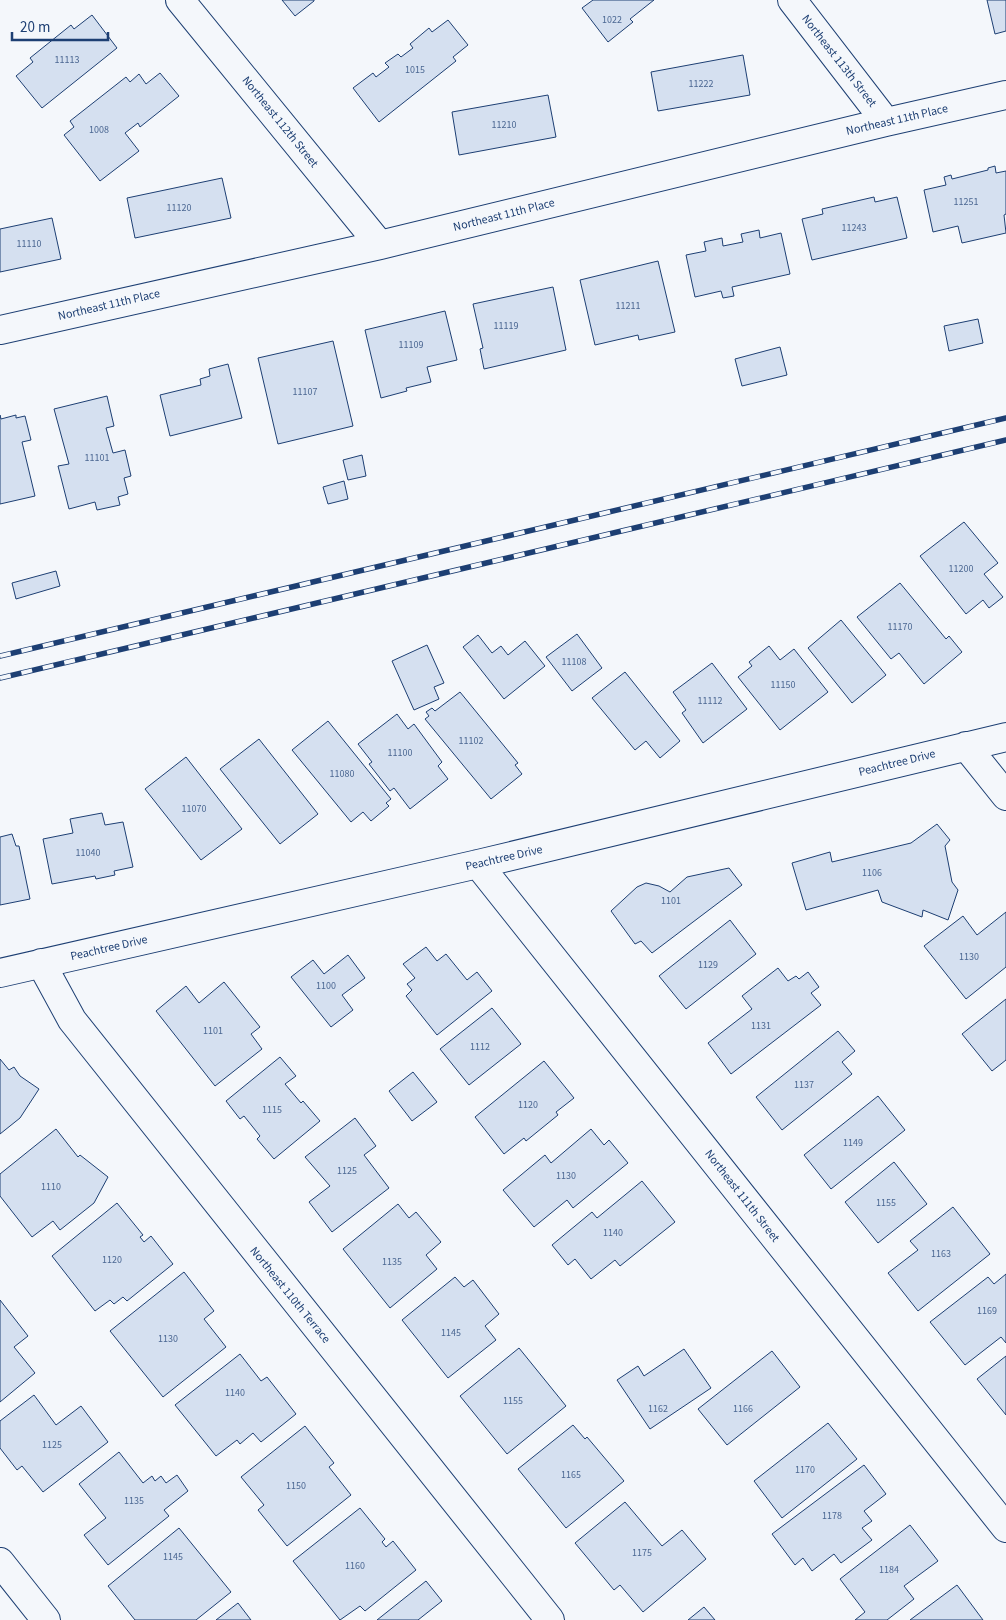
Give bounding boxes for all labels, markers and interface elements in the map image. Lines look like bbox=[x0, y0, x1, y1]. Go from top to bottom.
scale bar bbox=[12, 10, 109, 42]
street label: Northeast 113th Street bbox=[798, 11, 880, 111]
house number: 1022 bbox=[602, 13, 622, 27]
text: 20 m bbox=[20, 17, 50, 38]
house number: 11113 bbox=[55, 53, 79, 67]
house number: 1015 bbox=[405, 63, 425, 77]
street label: Northeast 112th Street bbox=[238, 73, 322, 171]
house number: 11222 bbox=[689, 77, 713, 91]
street label: Northeast 11th Place bbox=[844, 100, 950, 140]
house number: 11210 bbox=[492, 118, 516, 132]
house number: 1008 bbox=[89, 123, 109, 137]
street label: Northeast 11th Place bbox=[451, 194, 557, 236]
house number: 11251 bbox=[954, 195, 978, 209]
house number: 11120 bbox=[167, 201, 191, 215]
house number: 11243 bbox=[842, 221, 866, 235]
house number: 11110 bbox=[17, 237, 41, 251]
street label: Northeast 11th Place bbox=[56, 285, 162, 325]
house number: 11211 bbox=[616, 299, 640, 313]
house number: 11119 bbox=[494, 319, 518, 333]
house number: 11109 bbox=[399, 338, 423, 352]
house number: 11107 bbox=[293, 385, 317, 399]
house number: 11101 bbox=[85, 451, 109, 465]
house number: 11200 bbox=[949, 562, 973, 576]
house number: 11170 bbox=[888, 620, 912, 634]
house number: 11108 bbox=[562, 655, 586, 669]
house number: 11150 bbox=[771, 678, 795, 692]
house number: 11112 bbox=[698, 694, 722, 708]
house number: 11102 bbox=[459, 734, 483, 748]
street label: Peachtree Drive bbox=[857, 745, 937, 781]
house number: 11100 bbox=[388, 746, 412, 760]
house number: 11080 bbox=[330, 767, 354, 781]
house number: 11070 bbox=[182, 802, 206, 816]
street label: Peachtree Drive bbox=[464, 841, 544, 875]
house number: 11040 bbox=[76, 846, 100, 860]
house number: 1106 bbox=[862, 866, 882, 880]
house number: 1101 bbox=[661, 894, 681, 908]
street label: Peachtree Drive bbox=[69, 931, 149, 965]
house number: 1130 bbox=[959, 950, 979, 964]
house number: 1129 bbox=[698, 958, 718, 972]
house number: 1100 bbox=[316, 979, 336, 993]
house number: 1131 bbox=[751, 1019, 771, 1033]
house number: 1101 bbox=[203, 1024, 223, 1038]
house number: 1112 bbox=[470, 1040, 490, 1054]
house number: 1137 bbox=[794, 1078, 814, 1092]
house number: 1120 bbox=[518, 1098, 538, 1112]
house number: 1115 bbox=[262, 1103, 282, 1117]
house number: 1149 bbox=[843, 1136, 863, 1150]
street label: Northeast 111th Street bbox=[701, 1146, 783, 1246]
house number: 1125 bbox=[337, 1164, 357, 1178]
house number: 1130 bbox=[556, 1169, 576, 1183]
house number: 1110 bbox=[41, 1180, 61, 1194]
house number: 1155 bbox=[876, 1196, 896, 1210]
house number: 1140 bbox=[603, 1226, 623, 1240]
street label: Northeast 110th Terrace bbox=[246, 1243, 334, 1347]
house number: 1163 bbox=[931, 1247, 951, 1261]
house number: 1120 bbox=[102, 1253, 122, 1267]
house number: 1135 bbox=[382, 1255, 402, 1269]
house number: 1169 bbox=[977, 1304, 997, 1318]
house number: 1145 bbox=[441, 1326, 461, 1340]
house number: 1130 bbox=[158, 1332, 178, 1346]
house number: 1140 bbox=[225, 1386, 245, 1400]
house number: 1155 bbox=[503, 1394, 523, 1408]
house number: 1162 bbox=[648, 1402, 668, 1416]
house number: 1166 bbox=[733, 1402, 753, 1416]
house number: 1125 bbox=[42, 1438, 62, 1452]
house number: 1170 bbox=[795, 1463, 815, 1477]
house number: 1165 bbox=[561, 1468, 581, 1482]
house number: 1150 bbox=[286, 1479, 306, 1493]
house number: 1135 bbox=[124, 1494, 144, 1508]
house number: 1178 bbox=[822, 1509, 842, 1523]
house number: 1175 bbox=[632, 1546, 652, 1560]
house number: 1145 bbox=[163, 1550, 183, 1564]
house number: 1160 bbox=[345, 1559, 365, 1573]
house number: 1184 bbox=[879, 1563, 899, 1577]

